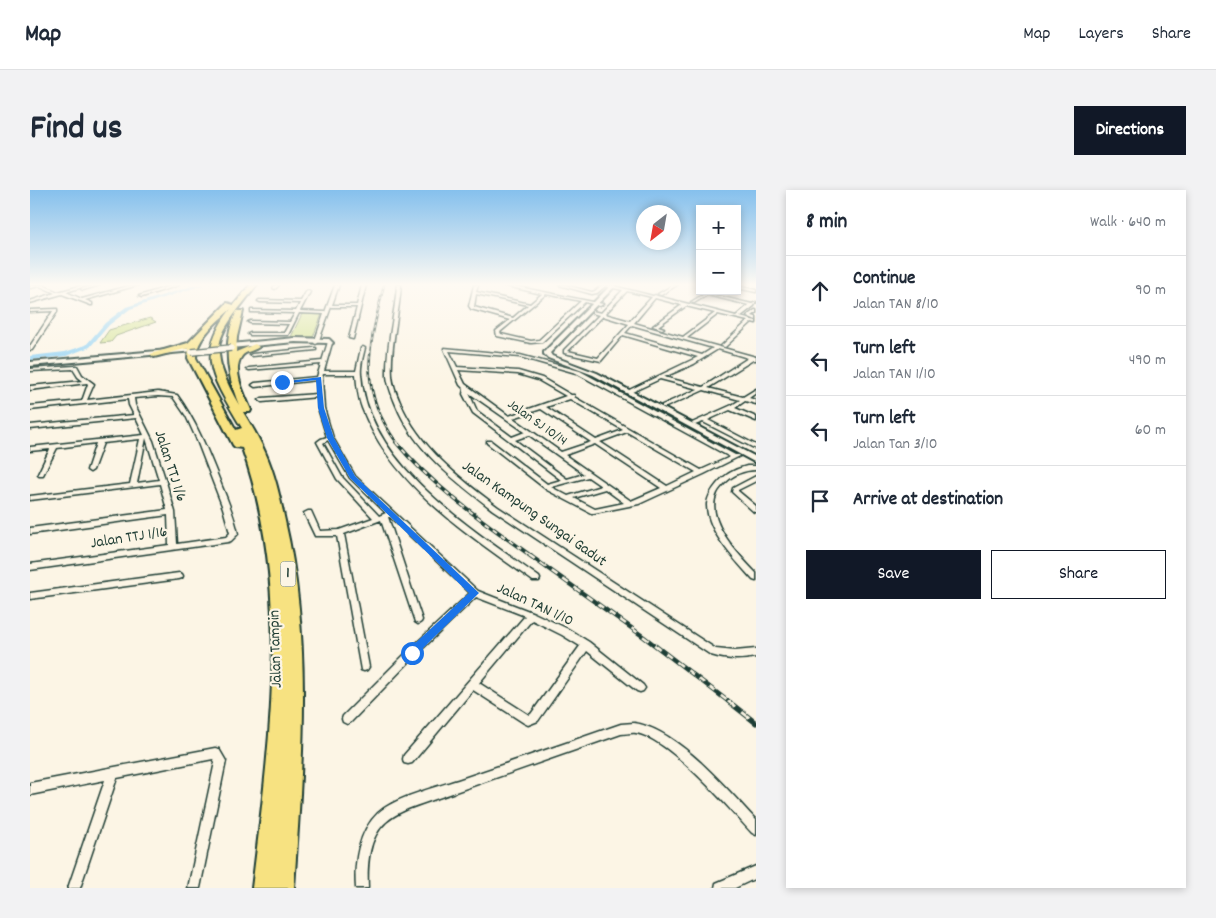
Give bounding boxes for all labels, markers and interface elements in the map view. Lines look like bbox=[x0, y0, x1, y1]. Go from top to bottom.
text: Map bbox=[25, 18, 61, 52]
text: Map bbox=[1023, 22, 1050, 47]
text: Layers bbox=[1078, 22, 1124, 47]
text: Share bbox=[1152, 22, 1191, 47]
text: Find us bbox=[30, 105, 122, 155]
button: Directions bbox=[1074, 106, 1186, 155]
north arrow bbox=[636, 205, 681, 250]
map controls bbox=[696, 205, 741, 295]
button: + bbox=[696, 205, 741, 250]
text: 8 min bbox=[806, 208, 847, 238]
text: Walk · 640 m bbox=[1090, 211, 1166, 234]
button: − bbox=[696, 250, 741, 295]
text: Continue bbox=[853, 266, 915, 293]
icon: ahead bbox=[806, 277, 834, 305]
text: 90 m bbox=[1135, 279, 1166, 302]
text: Jalan TAN 8/10 bbox=[853, 293, 939, 316]
text: Turn left bbox=[853, 336, 916, 363]
icon: left bbox=[806, 347, 834, 375]
text: 490 m bbox=[1129, 349, 1166, 372]
text: Jalan TAN 1/10 bbox=[853, 363, 936, 386]
route end bbox=[271, 371, 294, 394]
street label: Jalan SJ 10/14 bbox=[503, 395, 571, 451]
text: Turn left bbox=[853, 406, 916, 433]
icon: left bbox=[806, 417, 834, 445]
text: 60 m bbox=[1135, 419, 1166, 442]
street label: Jalan TTJ 1/6 bbox=[148, 427, 192, 505]
text: Jalan Tan 3/10 bbox=[853, 433, 938, 456]
street label: Jalan Kampung Sungai Gadut bbox=[457, 455, 611, 573]
icon: arrive bbox=[806, 487, 834, 515]
text: Arrive at destination bbox=[853, 487, 1003, 514]
street label: Jalan TTJ 1/16 bbox=[89, 521, 169, 555]
button: Save bbox=[806, 550, 981, 599]
button: Share bbox=[991, 550, 1166, 599]
road number: 1 bbox=[280, 562, 296, 586]
street label: Jalan TAN 1/10 bbox=[493, 577, 577, 633]
street label: Jalan Tampin bbox=[263, 609, 289, 689]
route start bbox=[401, 642, 424, 665]

